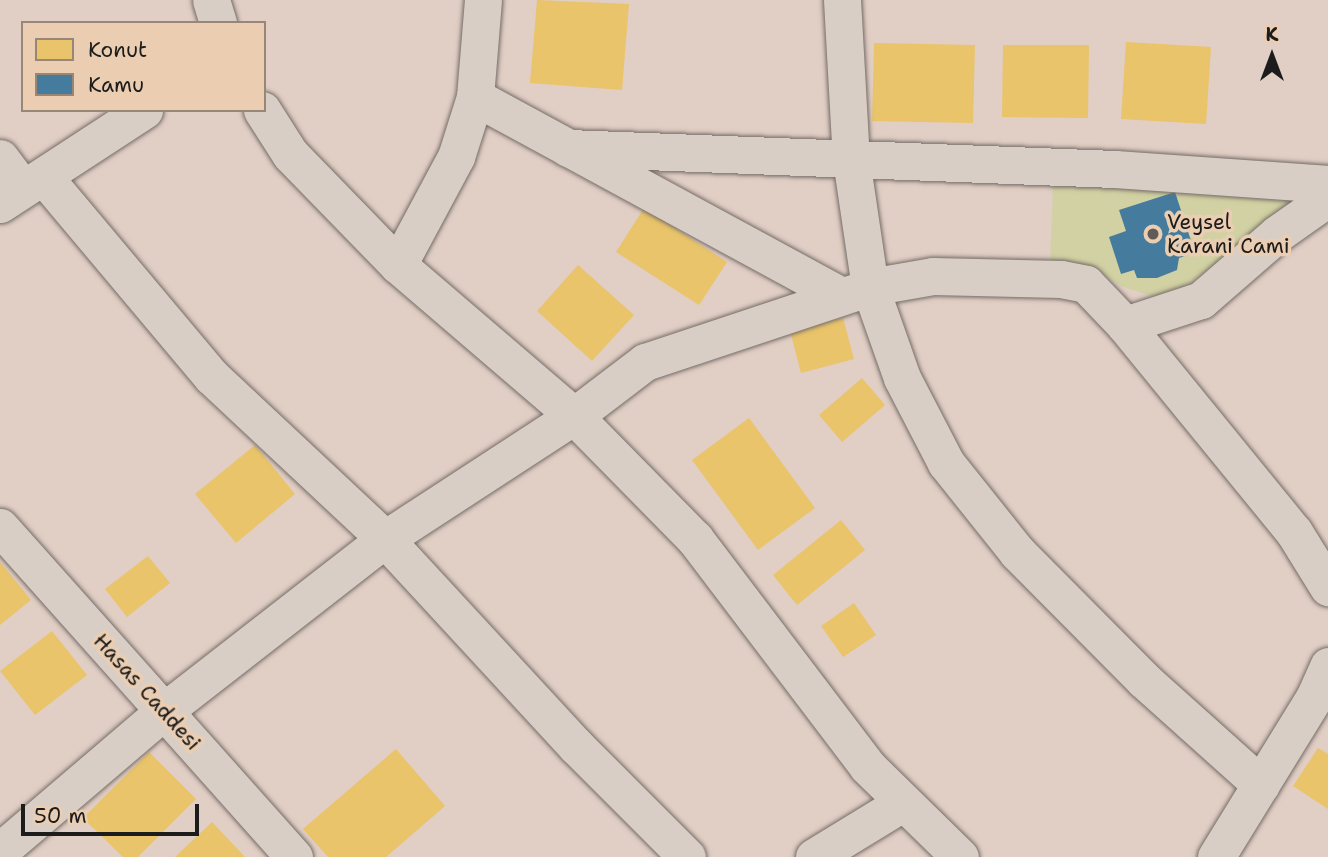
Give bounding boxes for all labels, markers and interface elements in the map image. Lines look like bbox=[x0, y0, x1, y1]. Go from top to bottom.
legend bbox=[21, 21, 266, 112]
north arrow bbox=[1237, 21, 1307, 91]
text: K bbox=[1266, 22, 1278, 47]
text: Konut bbox=[88, 36, 147, 64]
text: Kamu bbox=[88, 71, 144, 99]
place label: Veysel Karani Cami bbox=[1167, 209, 1290, 259]
marker: Veysel Karani Cami bbox=[1145, 226, 1161, 242]
street label: Hasas Caddesi bbox=[88, 629, 206, 755]
scale bar bbox=[24, 790, 203, 834]
text: 50 m bbox=[34, 802, 87, 830]

